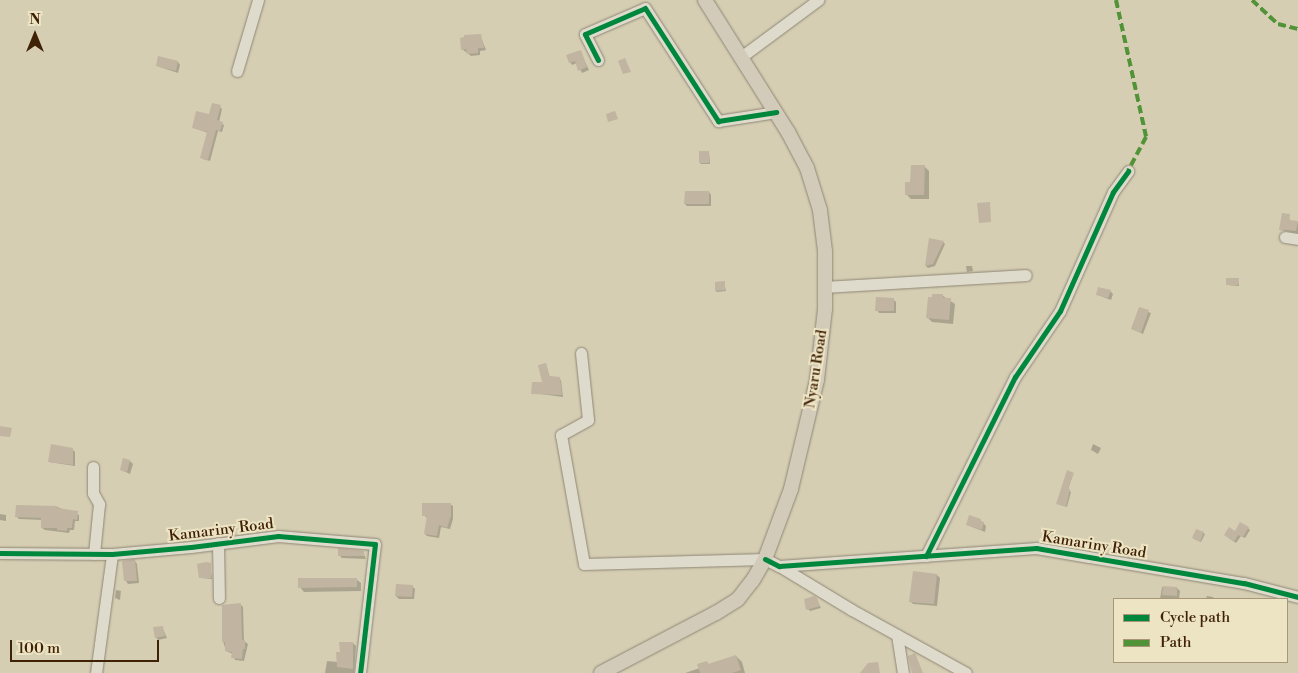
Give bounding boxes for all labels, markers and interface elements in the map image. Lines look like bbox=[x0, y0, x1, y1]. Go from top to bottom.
north arrow bbox=[10, 10, 60, 60]
text: N bbox=[29, 11, 41, 29]
street label: Nyaru Road bbox=[801, 328, 831, 410]
street label: Kamariny Road bbox=[168, 515, 274, 545]
street label: Kamariny Road bbox=[1040, 528, 1148, 562]
legend bbox=[1113, 598, 1288, 663]
text: Cycle path bbox=[1160, 608, 1230, 627]
scale bar bbox=[12, 630, 161, 662]
text: Path bbox=[1160, 633, 1192, 652]
text: 100 m bbox=[18, 639, 60, 658]

